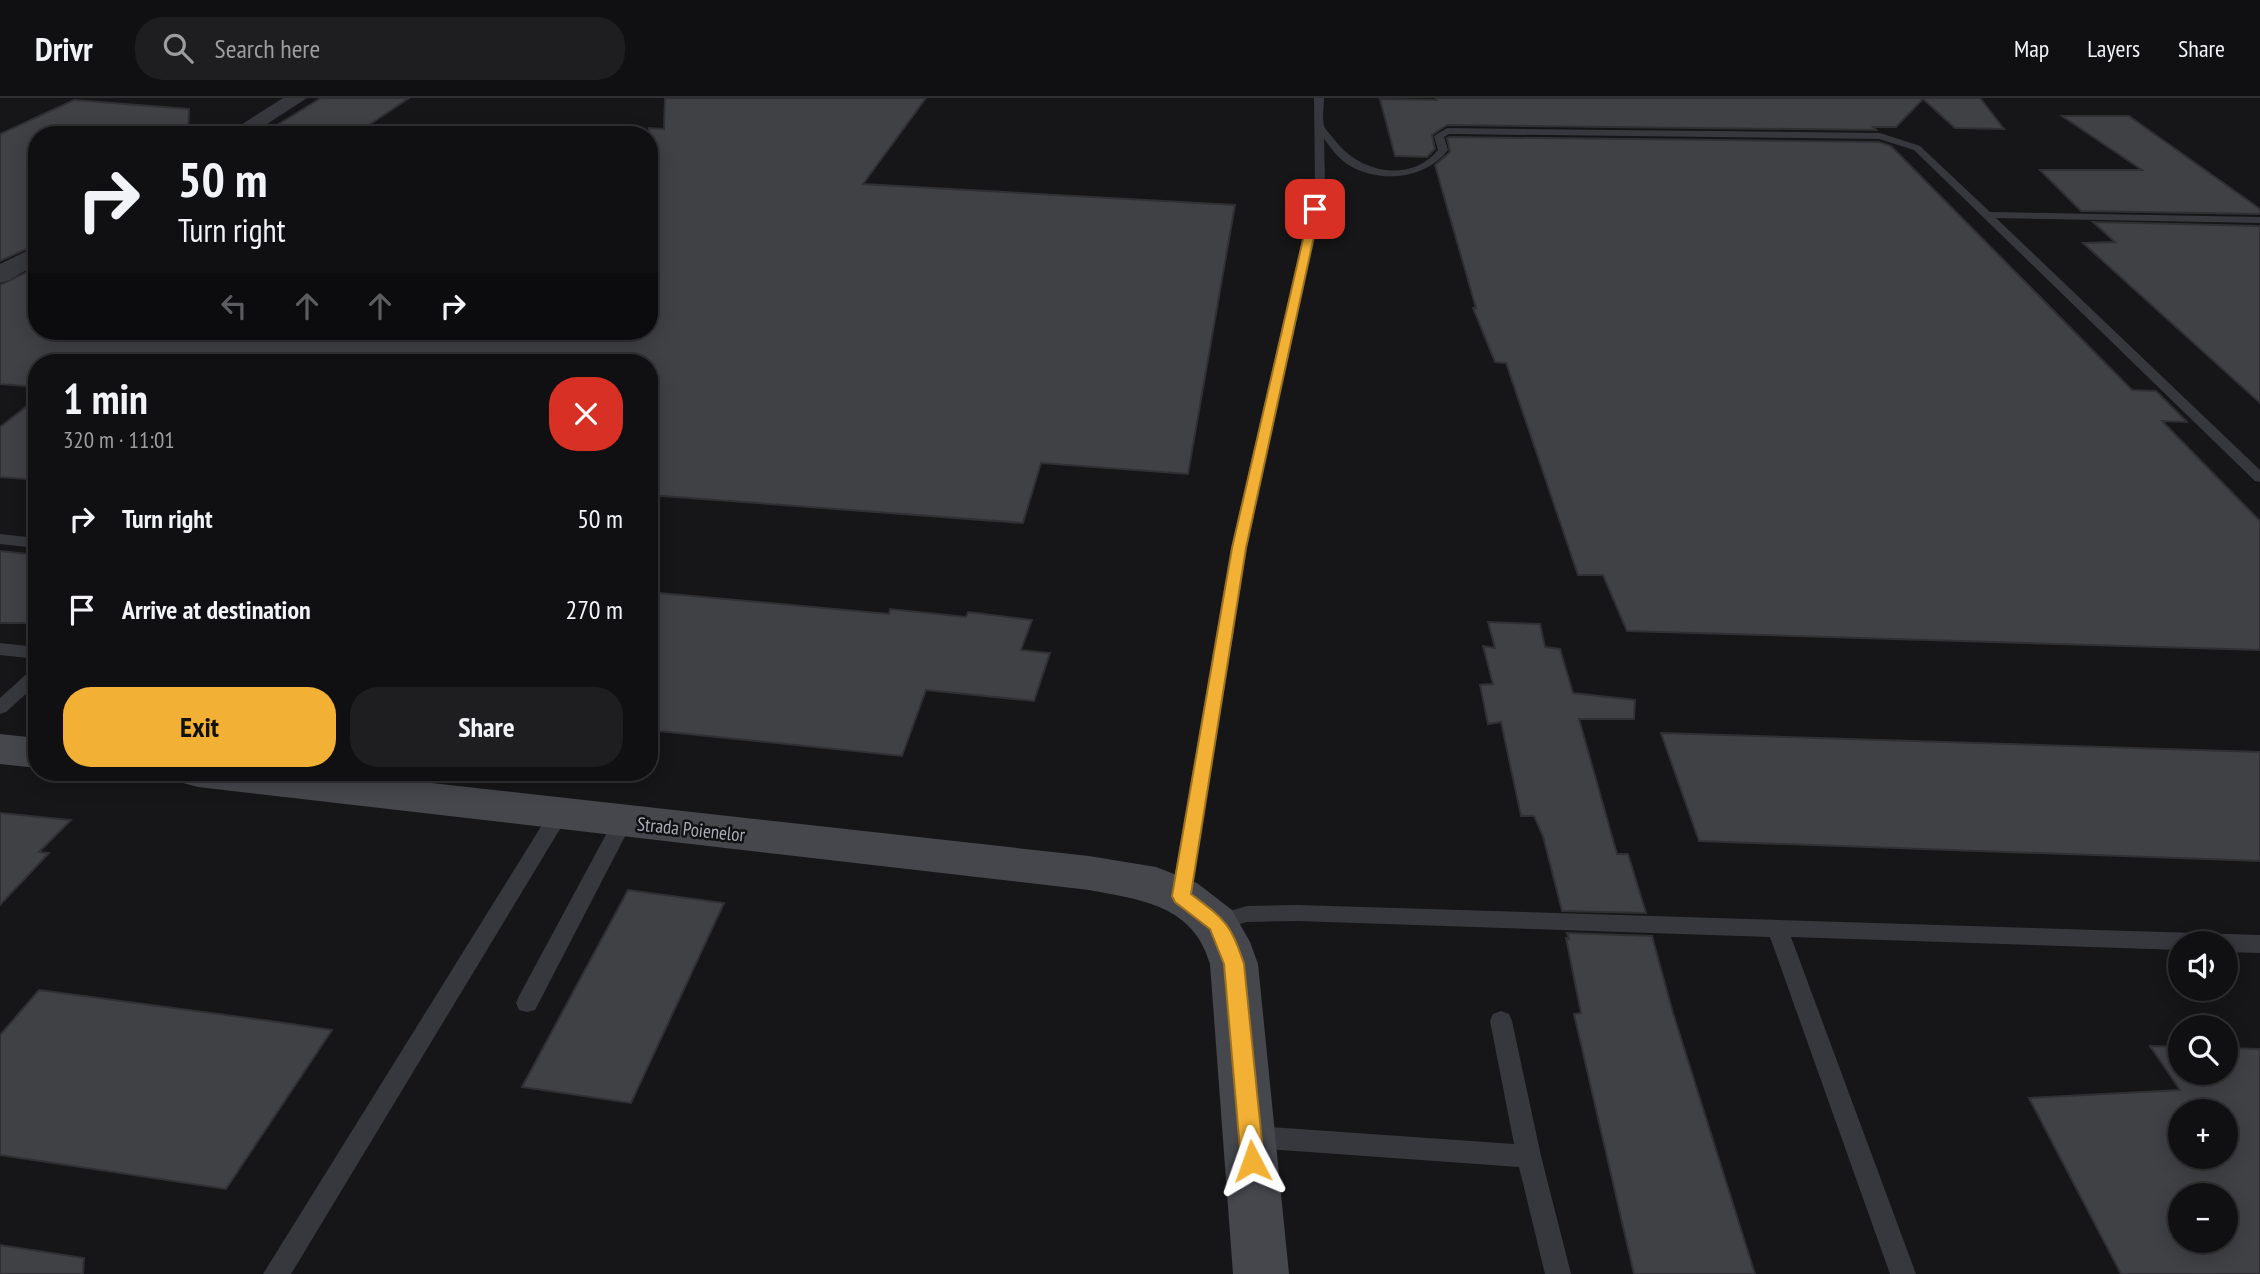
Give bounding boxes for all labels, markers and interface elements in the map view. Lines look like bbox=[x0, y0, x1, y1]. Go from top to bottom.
search box bbox=[135, 17, 625, 80]
text: Drivr bbox=[35, 27, 93, 70]
icon: search bbox=[159, 29, 197, 67]
text: Search here bbox=[215, 32, 320, 65]
text: Map bbox=[2014, 33, 2049, 64]
text: Layers bbox=[2087, 33, 2140, 64]
text: Share bbox=[2178, 33, 2225, 64]
text: 50 m bbox=[178, 147, 267, 211]
icon: right bbox=[63, 154, 154, 245]
pin bbox=[1285, 179, 1345, 239]
icon: arrive bbox=[1296, 190, 1334, 228]
text: Turn right bbox=[178, 209, 286, 251]
icon: left bbox=[215, 287, 253, 325]
icon: ahead bbox=[288, 287, 326, 325]
icon: ahead bbox=[361, 287, 399, 325]
icon: right bbox=[434, 287, 472, 325]
text: 1 min bbox=[63, 371, 148, 426]
button: close bbox=[549, 377, 623, 451]
text: 320 m · 11:01 bbox=[63, 425, 175, 454]
icon: right bbox=[63, 500, 101, 538]
text: Turn right bbox=[122, 502, 213, 535]
text: 50 m bbox=[577, 502, 623, 535]
icon: arrive bbox=[63, 591, 101, 629]
text: Arrive at destination bbox=[122, 593, 311, 626]
text: 270 m bbox=[565, 593, 623, 626]
button: Exit bbox=[63, 687, 336, 767]
button: Share bbox=[350, 687, 623, 767]
street label: Strada Poienelor bbox=[636, 811, 747, 847]
map controls bbox=[2168, 931, 2238, 1253]
button: sound bbox=[2168, 931, 2238, 1001]
button: search bbox=[2168, 1015, 2238, 1085]
button: + bbox=[2168, 1099, 2238, 1169]
position arrow bbox=[1215, 1124, 1289, 1198]
button: − bbox=[2168, 1183, 2238, 1253]

